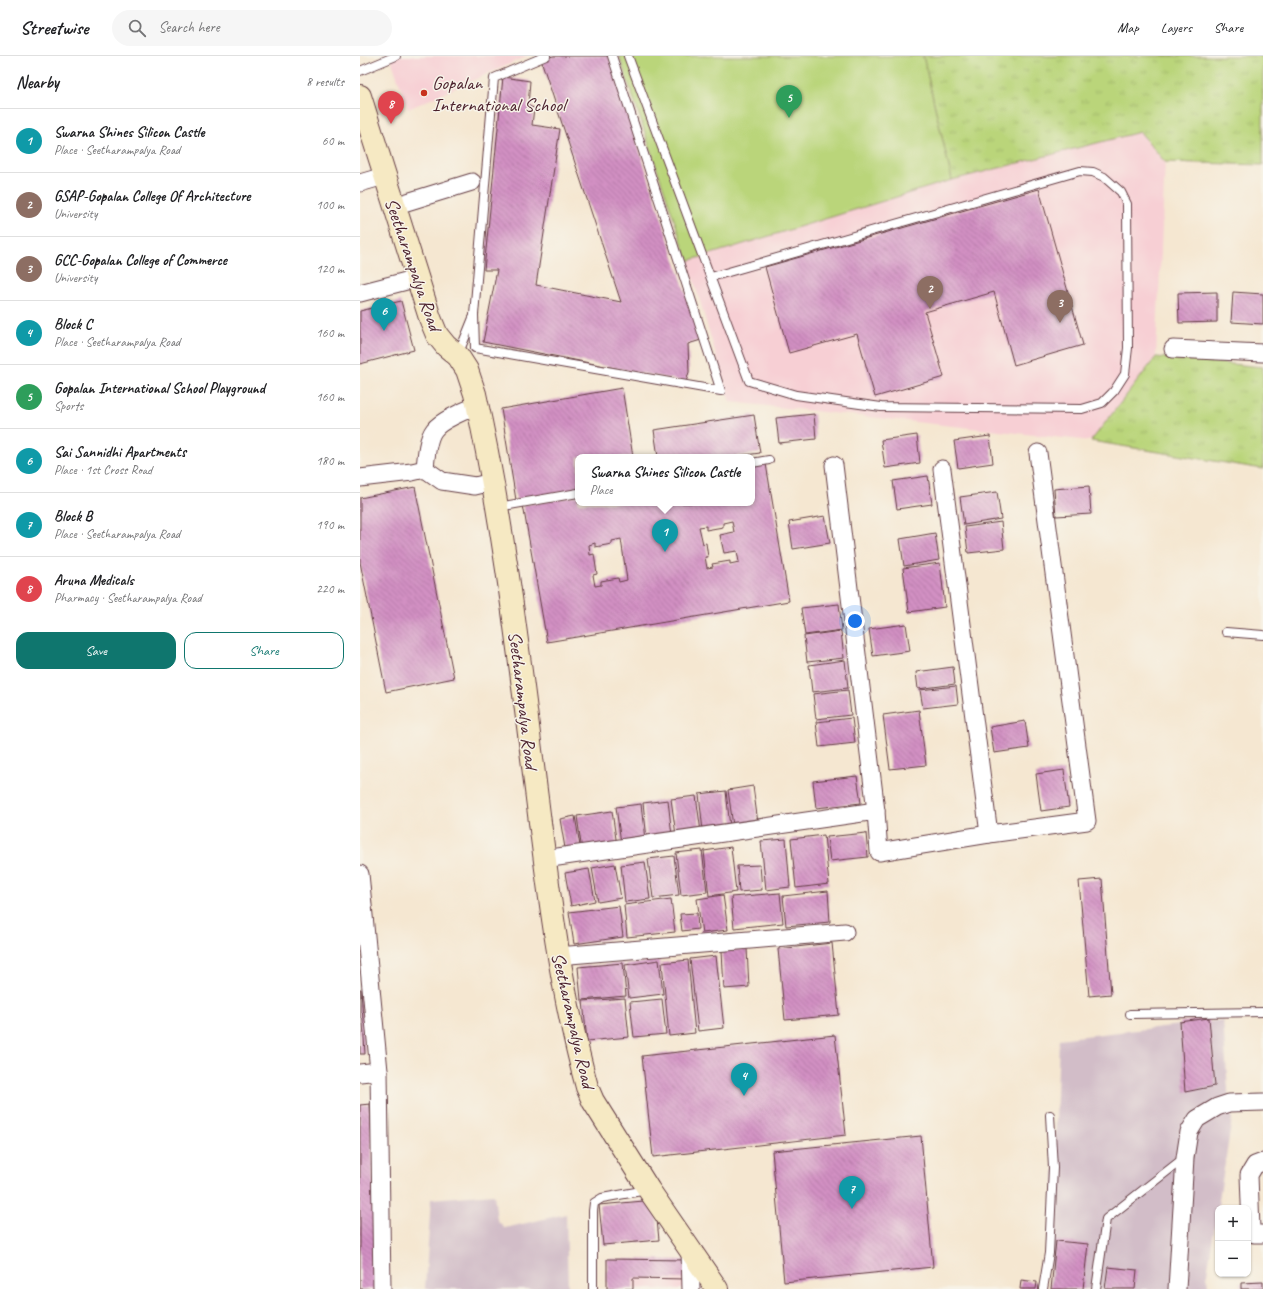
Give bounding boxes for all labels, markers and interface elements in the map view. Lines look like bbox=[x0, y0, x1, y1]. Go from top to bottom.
search box bbox=[112, 10, 392, 46]
text: Streetwise bbox=[20, 16, 88, 40]
icon: search bbox=[126, 17, 148, 39]
text: Search here bbox=[158, 18, 220, 37]
text: Map bbox=[1117, 19, 1139, 36]
text: Layers bbox=[1161, 19, 1192, 36]
text: Share bbox=[1214, 19, 1243, 36]
place label: Gopalan International School bbox=[432, 71, 569, 117]
text: Nearby bbox=[16, 72, 59, 93]
text: 8 results bbox=[306, 74, 344, 90]
pin: 5 bbox=[776, 85, 802, 118]
marker: Gopalan International School bbox=[419, 88, 429, 98]
pin: 8 bbox=[378, 91, 404, 124]
text: Swarna Shines Silicon Castle bbox=[54, 123, 205, 142]
text: 1 bbox=[26, 133, 32, 149]
text: 60 m bbox=[322, 133, 344, 149]
text: Place · Seetharampalya Road bbox=[54, 142, 180, 158]
text: GSAP-Gopalan College Of Architecture bbox=[54, 187, 250, 206]
street label: Seetharampalya Road bbox=[379, 195, 448, 337]
text: 2 bbox=[26, 197, 32, 213]
text: 100 m bbox=[316, 197, 344, 213]
text: University bbox=[54, 206, 97, 222]
text: GCC-Gopalan College of Commerce bbox=[54, 251, 227, 270]
text: 3 bbox=[26, 261, 32, 277]
text: 120 m bbox=[316, 261, 344, 277]
text: University bbox=[54, 270, 97, 286]
pin: 2 bbox=[917, 276, 943, 309]
pin: 3 bbox=[1047, 290, 1073, 323]
pin: 6 bbox=[371, 298, 397, 331]
text: Block C bbox=[54, 315, 92, 334]
text: 4 bbox=[26, 325, 32, 341]
text: 160 m bbox=[316, 325, 344, 341]
text: Place · Seetharampalya Road bbox=[54, 334, 180, 350]
text: Gopalan International School Playground bbox=[54, 379, 265, 398]
text: 5 bbox=[26, 389, 32, 405]
text: 160 m bbox=[316, 389, 344, 405]
text: Sports bbox=[54, 398, 83, 414]
text: Sai Sannidhi Apartments bbox=[54, 443, 186, 462]
text: 6 bbox=[26, 453, 32, 469]
text: 180 m bbox=[316, 453, 344, 469]
popup bbox=[575, 454, 755, 506]
text: Place · 1st Cross Road bbox=[54, 462, 152, 478]
text: Swarna Shines Silicon Castle bbox=[590, 463, 740, 482]
text: Place bbox=[590, 482, 613, 498]
text: Block B bbox=[54, 507, 93, 526]
text: 7 bbox=[26, 517, 32, 533]
text: 190 m bbox=[316, 517, 344, 533]
pin: 1 bbox=[652, 519, 678, 552]
text: Place · Seetharampalya Road bbox=[54, 526, 180, 542]
text: Aruna Medicals bbox=[54, 571, 134, 590]
text: 8 bbox=[26, 581, 32, 597]
text: 220 m bbox=[316, 581, 344, 597]
text: Pharmacy · Seetharampalya Road bbox=[54, 590, 202, 606]
your location bbox=[845, 611, 865, 631]
street label: Seetharampalya Road bbox=[503, 630, 544, 774]
button: Save bbox=[16, 632, 176, 669]
button: Share bbox=[184, 632, 344, 669]
street label: Seetharampalya Road bbox=[546, 950, 601, 1094]
pin: 4 bbox=[731, 1063, 757, 1096]
pin: 7 bbox=[839, 1176, 865, 1209]
map controls bbox=[1215, 1205, 1251, 1277]
button: + bbox=[1215, 1205, 1251, 1241]
button: − bbox=[1215, 1241, 1251, 1277]

